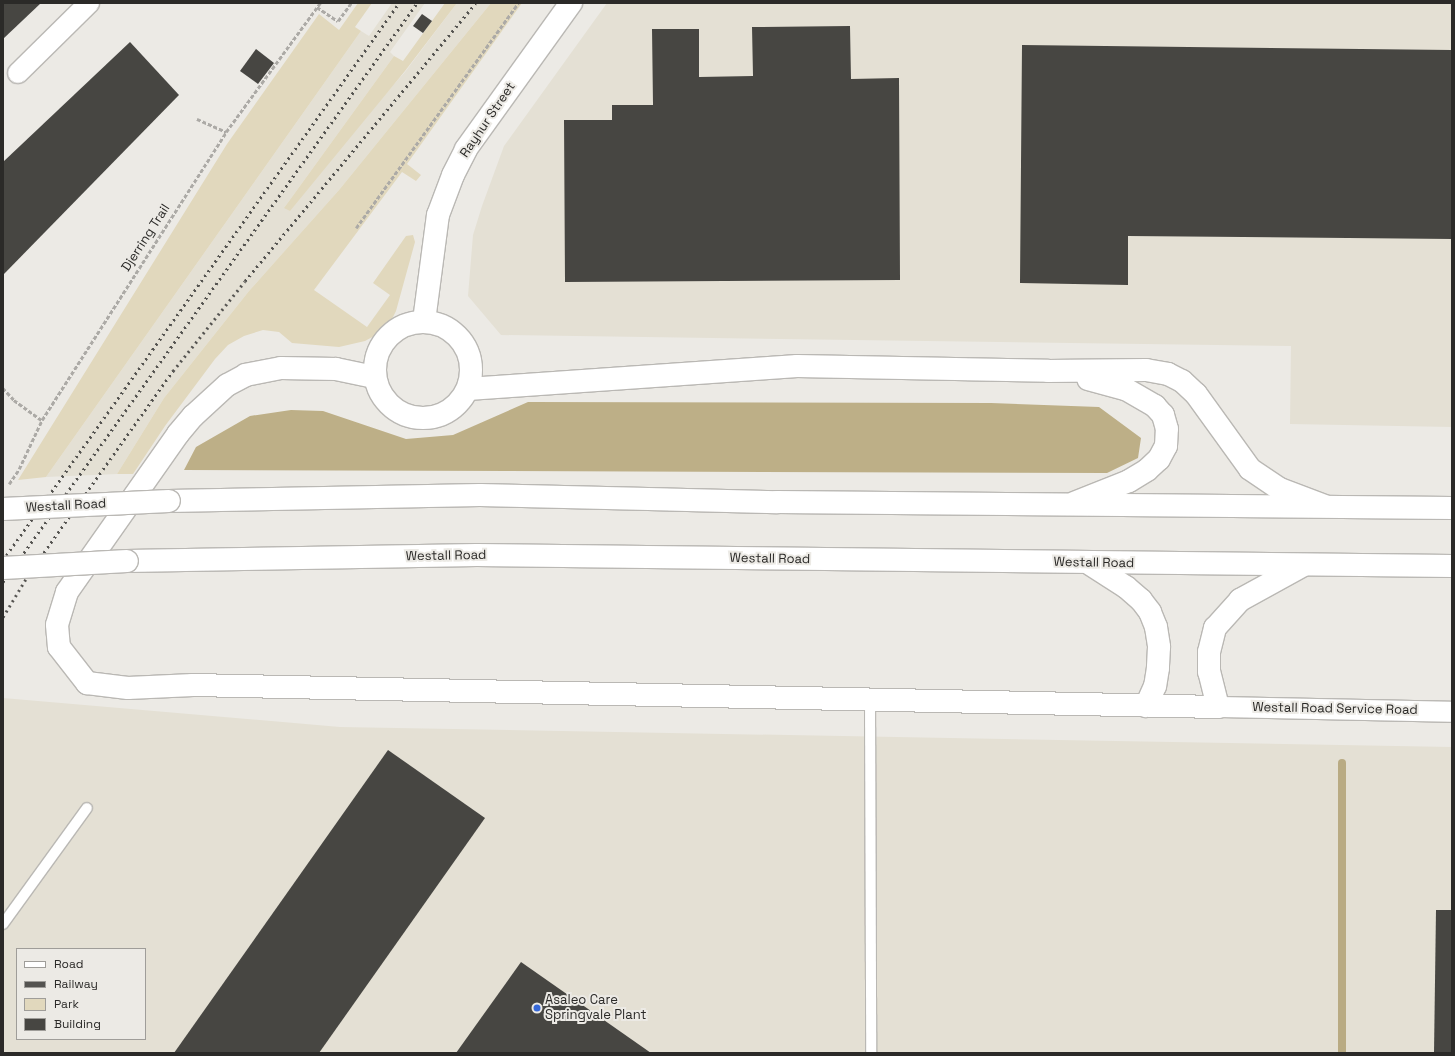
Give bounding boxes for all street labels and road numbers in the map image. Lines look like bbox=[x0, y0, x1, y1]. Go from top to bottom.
street label: Rayhur Street bbox=[457, 79, 519, 161]
street label: Djerring Trail bbox=[118, 201, 174, 275]
street label: Westall Road bbox=[25, 496, 107, 516]
street label: Westall Road bbox=[406, 547, 486, 565]
street label: Westall Road bbox=[730, 550, 810, 568]
street label: Westall Road bbox=[1054, 554, 1134, 572]
street label: Westall Road Service Road bbox=[1252, 700, 1418, 718]

